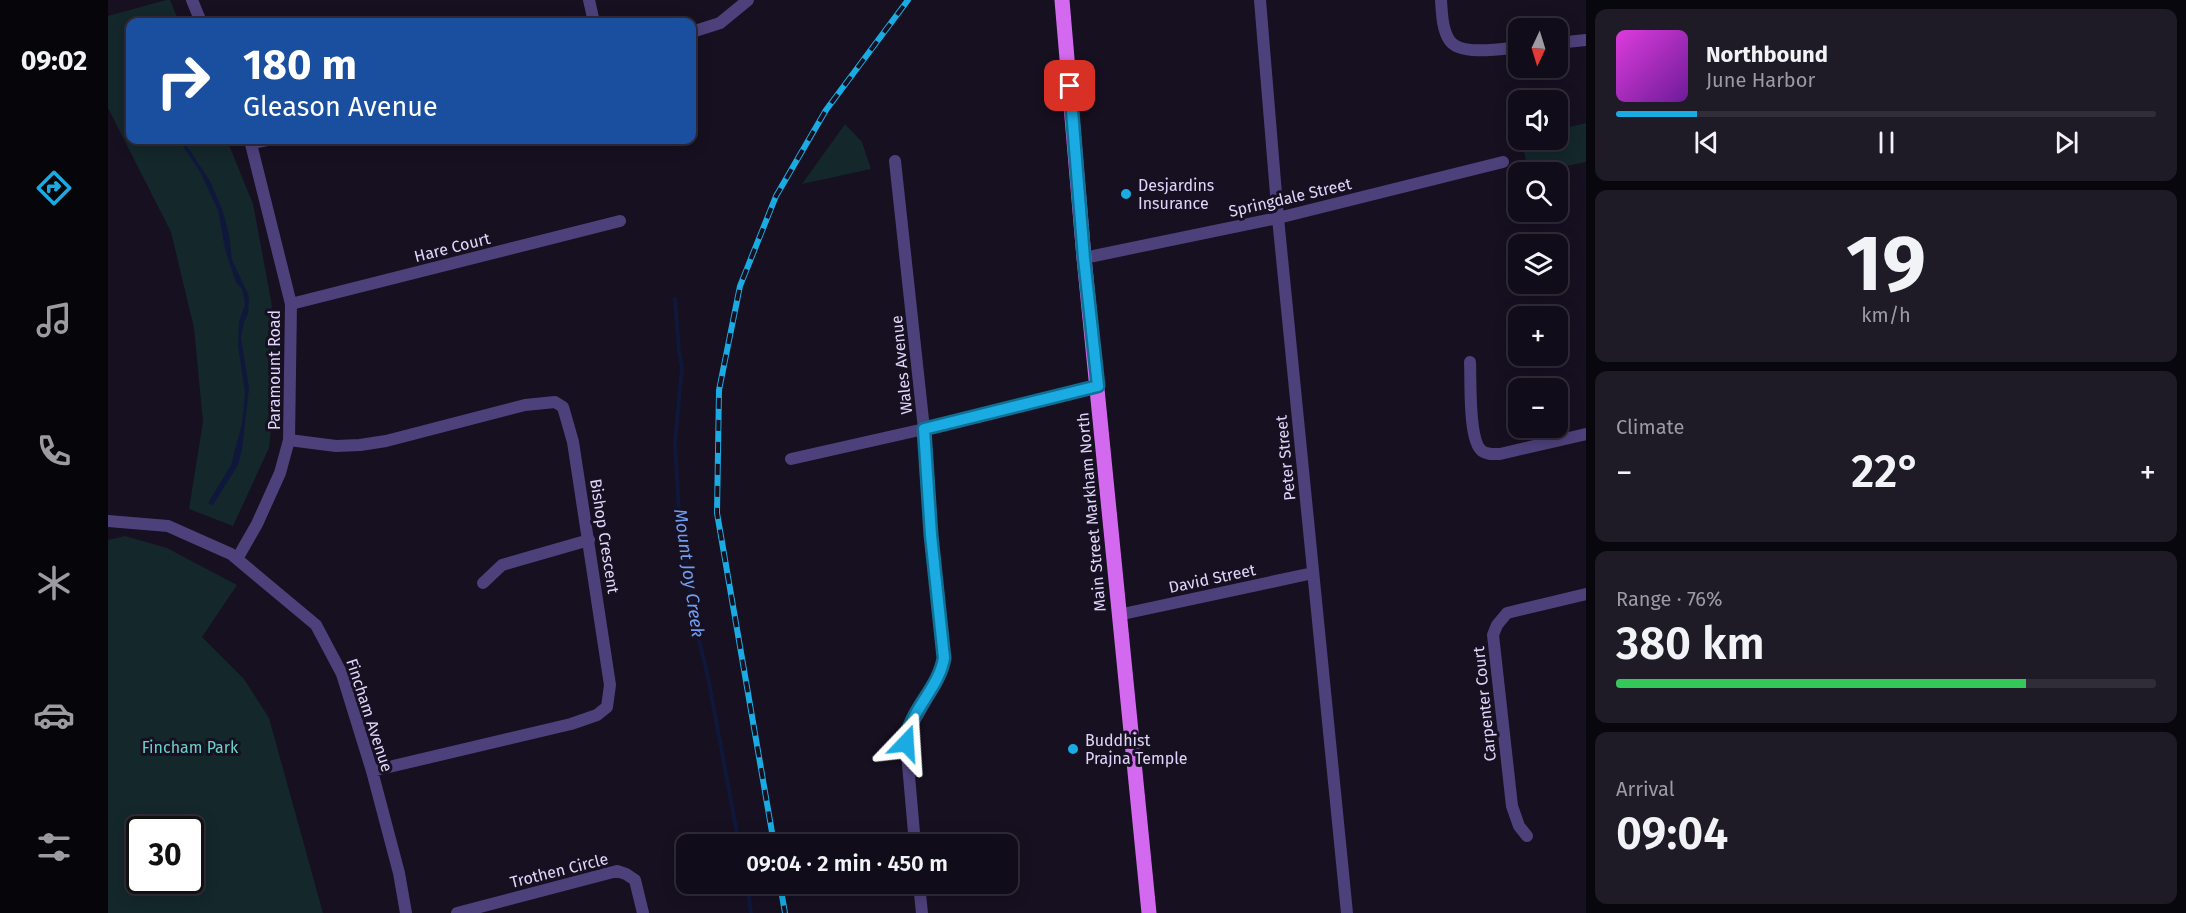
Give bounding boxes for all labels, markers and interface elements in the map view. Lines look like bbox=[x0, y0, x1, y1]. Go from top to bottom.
north arrow bbox=[1508, 18, 1568, 78]
map controls bbox=[1508, 18, 1568, 438]
text: 180 m bbox=[243, 40, 357, 90]
text: Northbound bbox=[1706, 41, 1828, 68]
icon: right bbox=[144, 42, 222, 120]
text: 09:02 bbox=[21, 45, 87, 77]
pin bbox=[1044, 60, 1095, 111]
text: June Harbor bbox=[1706, 68, 1815, 92]
icon: arrive bbox=[1053, 69, 1086, 102]
button: sound bbox=[1508, 90, 1568, 150]
text: Gleason Avenue bbox=[243, 91, 438, 123]
icon: previous bbox=[1690, 126, 1723, 159]
icon: pause bbox=[1870, 126, 1903, 159]
icon: next bbox=[2050, 126, 2083, 159]
button: search bbox=[1508, 162, 1568, 222]
icon: directions bbox=[33, 167, 75, 209]
street label: Springdale Street bbox=[1227, 174, 1354, 221]
place label: Desjardins Insurance bbox=[1138, 176, 1214, 213]
marker: Desjardins Insurance bbox=[1119, 187, 1133, 201]
text: 19 bbox=[1846, 217, 1926, 311]
street label: Hare Court bbox=[412, 229, 492, 266]
button: layers bbox=[1508, 234, 1568, 294]
icon: music bbox=[33, 299, 75, 341]
text: km/h bbox=[1861, 303, 1911, 327]
button: + bbox=[1508, 306, 1568, 366]
street label: Paramount Road bbox=[265, 310, 284, 430]
street label: Wales Avenue bbox=[887, 315, 916, 415]
button: − bbox=[1508, 378, 1568, 438]
street label: Main Street Markham North bbox=[1073, 411, 1110, 612]
street label: Peter Street bbox=[1272, 414, 1299, 502]
text: Climate bbox=[1616, 415, 1684, 439]
icon: phone bbox=[33, 430, 75, 472]
text: 22° bbox=[1851, 445, 1921, 499]
text: − bbox=[1616, 453, 1633, 493]
text: + bbox=[2140, 453, 2156, 493]
street label: Bishop Crescent bbox=[586, 477, 623, 595]
water label: Mount Joy Creek bbox=[669, 507, 709, 639]
street label: David Street bbox=[1167, 560, 1257, 597]
icon: climate bbox=[33, 562, 75, 604]
text: Range · 76% bbox=[1616, 587, 1722, 611]
text: 380 km bbox=[1616, 617, 1765, 671]
street label: Carpenter Court bbox=[1469, 645, 1500, 762]
street label: Fincham Avenue bbox=[342, 656, 397, 774]
icon: car bbox=[33, 694, 75, 736]
position arrow bbox=[874, 711, 938, 775]
place label: Buddhist Prajna Temple bbox=[1085, 731, 1188, 768]
park label: Fincham Park bbox=[142, 738, 239, 757]
marker: Buddhist Prajna Temple bbox=[1066, 742, 1080, 756]
text: Arrival bbox=[1616, 777, 1675, 801]
text: 09:04 bbox=[1616, 807, 1728, 861]
speed limit sign: 30 bbox=[126, 816, 204, 894]
icon: filters bbox=[33, 826, 75, 868]
street label: Trothen Circle bbox=[508, 849, 610, 892]
text: 09:04 · 2 min · 450 m bbox=[746, 850, 948, 877]

